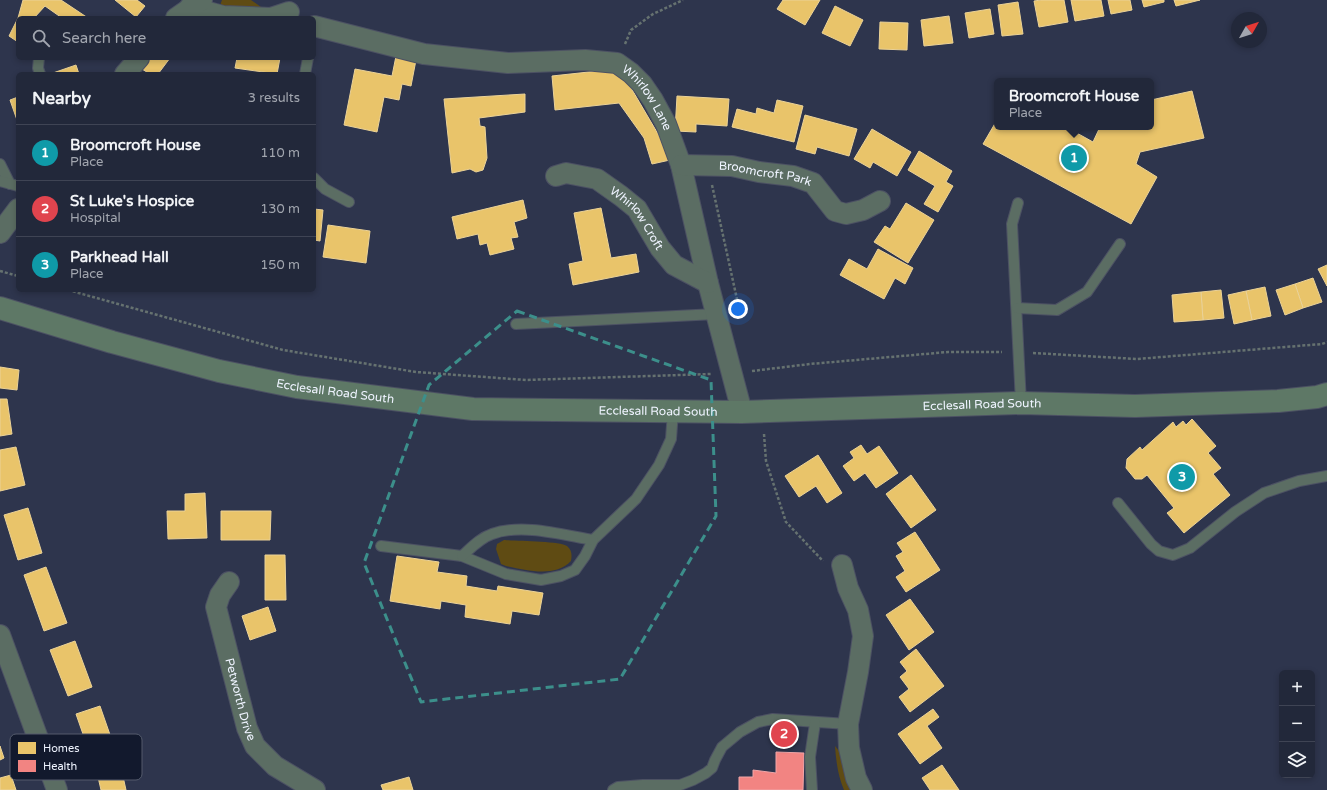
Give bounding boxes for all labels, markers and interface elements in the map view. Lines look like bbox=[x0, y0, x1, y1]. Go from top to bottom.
north arrow bbox=[1231, 12, 1267, 48]
search box bbox=[16, 16, 316, 60]
icon: search bbox=[30, 27, 52, 49]
text: Search here bbox=[62, 29, 146, 47]
street label: Whirlow Lane bbox=[619, 62, 675, 132]
popup bbox=[994, 78, 1154, 130]
text: Broomcroft House bbox=[1009, 87, 1139, 105]
text: Nearby bbox=[32, 88, 91, 109]
text: 3 results bbox=[248, 90, 300, 106]
text: Place bbox=[1009, 105, 1042, 121]
text: Broomcroft House bbox=[70, 136, 201, 154]
pin: 1 bbox=[1061, 143, 1087, 173]
text: 1 bbox=[41, 145, 49, 161]
text: 110 m bbox=[260, 145, 300, 161]
text: Place bbox=[70, 154, 103, 170]
street label: Broomcroft Park bbox=[719, 159, 814, 189]
street label: Whirlow Croft bbox=[607, 183, 667, 253]
text: St Luke's Hospice bbox=[70, 192, 194, 210]
text: 2 bbox=[41, 201, 49, 217]
text: 130 m bbox=[260, 201, 300, 217]
text: Hospital bbox=[70, 210, 121, 226]
text: Parkhead Hall bbox=[70, 248, 169, 266]
text: 3 bbox=[41, 257, 49, 273]
text: 150 m bbox=[260, 257, 300, 273]
text: Place bbox=[70, 266, 103, 282]
your location bbox=[728, 299, 748, 319]
street label: Ecclesall Road South bbox=[275, 376, 395, 406]
street label: Ecclesall Road South bbox=[922, 396, 1042, 413]
street label: Ecclesall Road South bbox=[599, 403, 718, 419]
pin: 3 bbox=[1169, 462, 1195, 492]
street label: Petworth Drive bbox=[222, 657, 259, 743]
map controls bbox=[1279, 670, 1315, 778]
button: + bbox=[1279, 670, 1315, 706]
button: − bbox=[1279, 706, 1315, 742]
pin: 2 bbox=[771, 719, 797, 749]
legend bbox=[10, 734, 142, 780]
text: Homes bbox=[43, 742, 79, 755]
button: layers bbox=[1279, 742, 1315, 778]
text: Health bbox=[43, 760, 77, 773]

